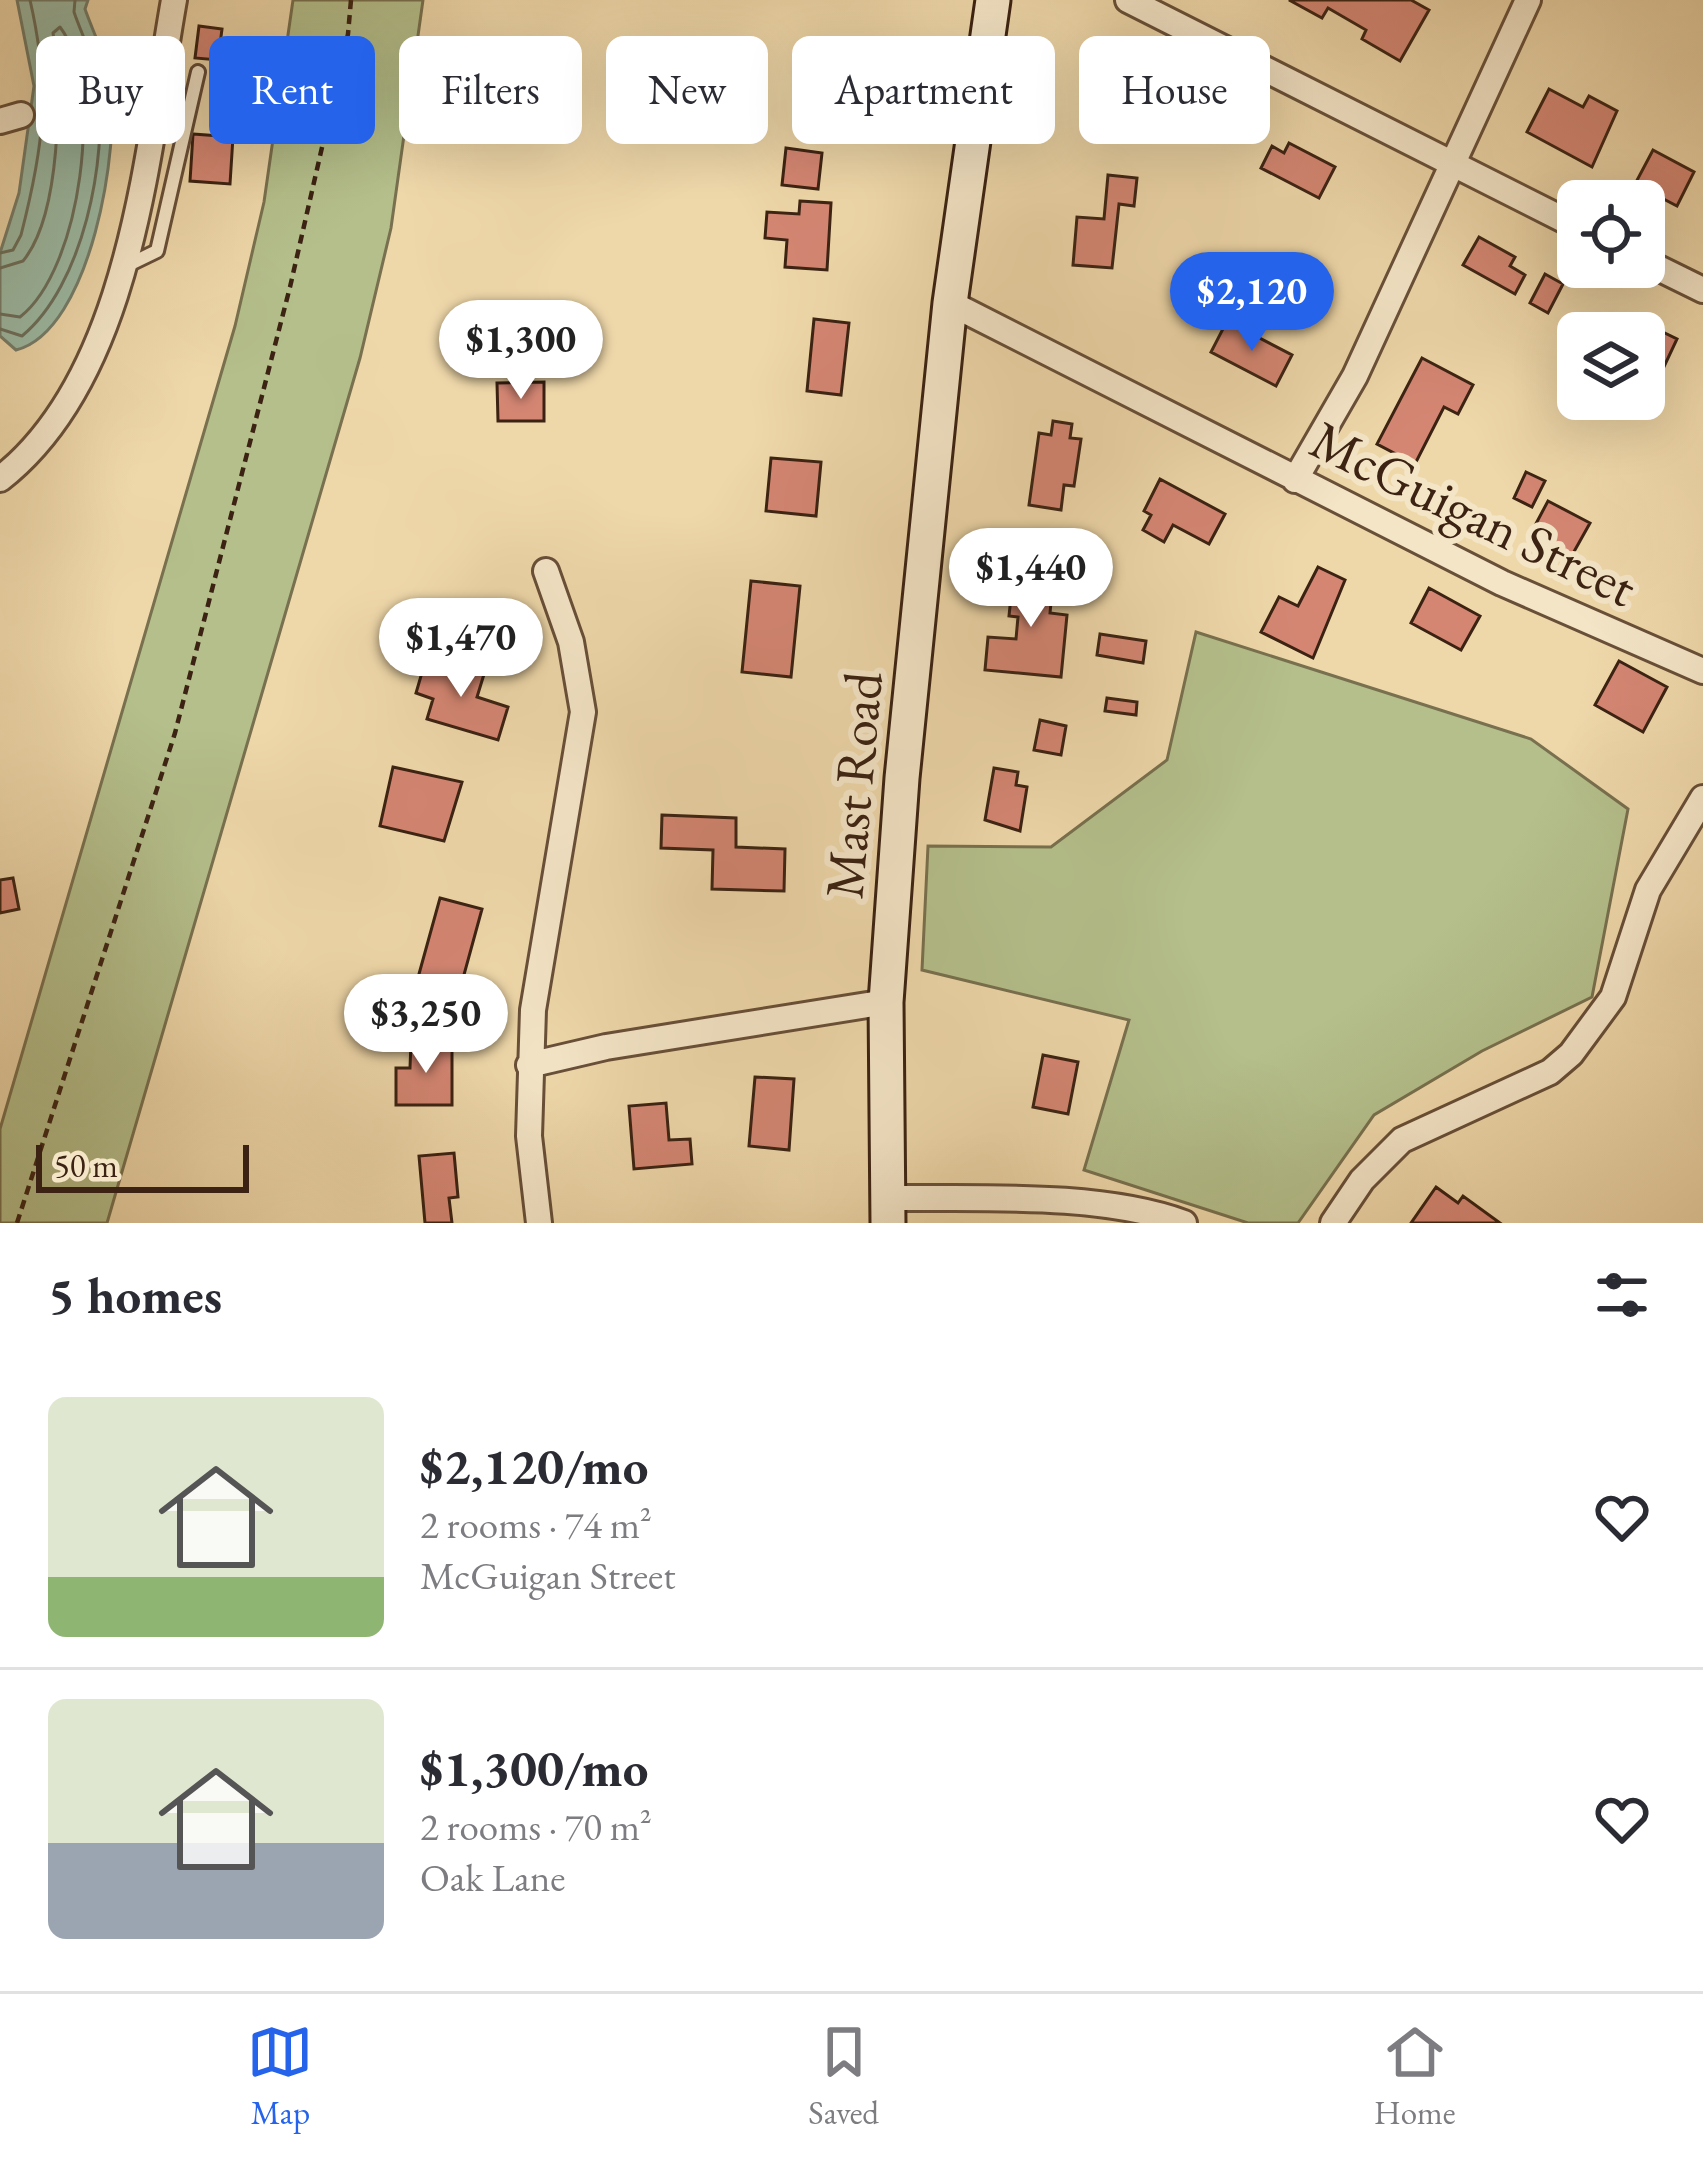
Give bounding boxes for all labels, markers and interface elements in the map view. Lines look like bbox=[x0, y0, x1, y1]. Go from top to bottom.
chip: Buy bbox=[36, 36, 185, 144]
chip: Rent bbox=[209, 36, 375, 144]
chip: Filters bbox=[399, 36, 582, 144]
chip: New bbox=[606, 36, 768, 144]
chip: Apartment bbox=[792, 36, 1055, 144]
chip: House bbox=[1079, 36, 1270, 144]
map controls bbox=[1557, 180, 1665, 420]
button: locate bbox=[1557, 180, 1665, 288]
pin: $2,120 bbox=[1154, 252, 1350, 354]
text: $2,120 bbox=[1197, 265, 1307, 316]
pin: $1,300 bbox=[423, 300, 619, 402]
button: layers bbox=[1557, 312, 1665, 420]
text: $1,300 bbox=[466, 313, 576, 364]
street label: McGuigan Street bbox=[1300, 404, 1648, 622]
pin: $1,440 bbox=[933, 528, 1129, 630]
text: $1,440 bbox=[976, 541, 1086, 592]
pin: $1,470 bbox=[363, 598, 559, 700]
text: $1,470 bbox=[406, 611, 516, 662]
street label: Mast Road bbox=[808, 668, 898, 901]
pin: $3,250 bbox=[328, 974, 524, 1076]
text: $3,250 bbox=[371, 987, 481, 1038]
scale bar bbox=[36, 1139, 249, 1192]
text: 50 m bbox=[54, 1144, 118, 1187]
text: 5 homes bbox=[48, 1262, 222, 1328]
icon: filters bbox=[1589, 1262, 1655, 1328]
text: $2,120/mo bbox=[420, 1433, 648, 1499]
icon: home bbox=[144, 1445, 288, 1589]
icon: heart bbox=[1589, 1484, 1655, 1550]
text: 2 rooms · 74 m² bbox=[420, 1499, 652, 1550]
text: McGuigan Street bbox=[420, 1550, 675, 1601]
text: $1,300/mo bbox=[420, 1735, 648, 1801]
icon: home bbox=[144, 1747, 288, 1891]
icon: heart bbox=[1589, 1786, 1655, 1852]
text: 2 rooms · 70 m² bbox=[420, 1801, 652, 1852]
text: Oak Lane bbox=[420, 1852, 566, 1903]
tab: Map bbox=[247, 2019, 313, 2134]
tab: Saved bbox=[808, 2019, 879, 2134]
tab: Home bbox=[1374, 2019, 1456, 2134]

